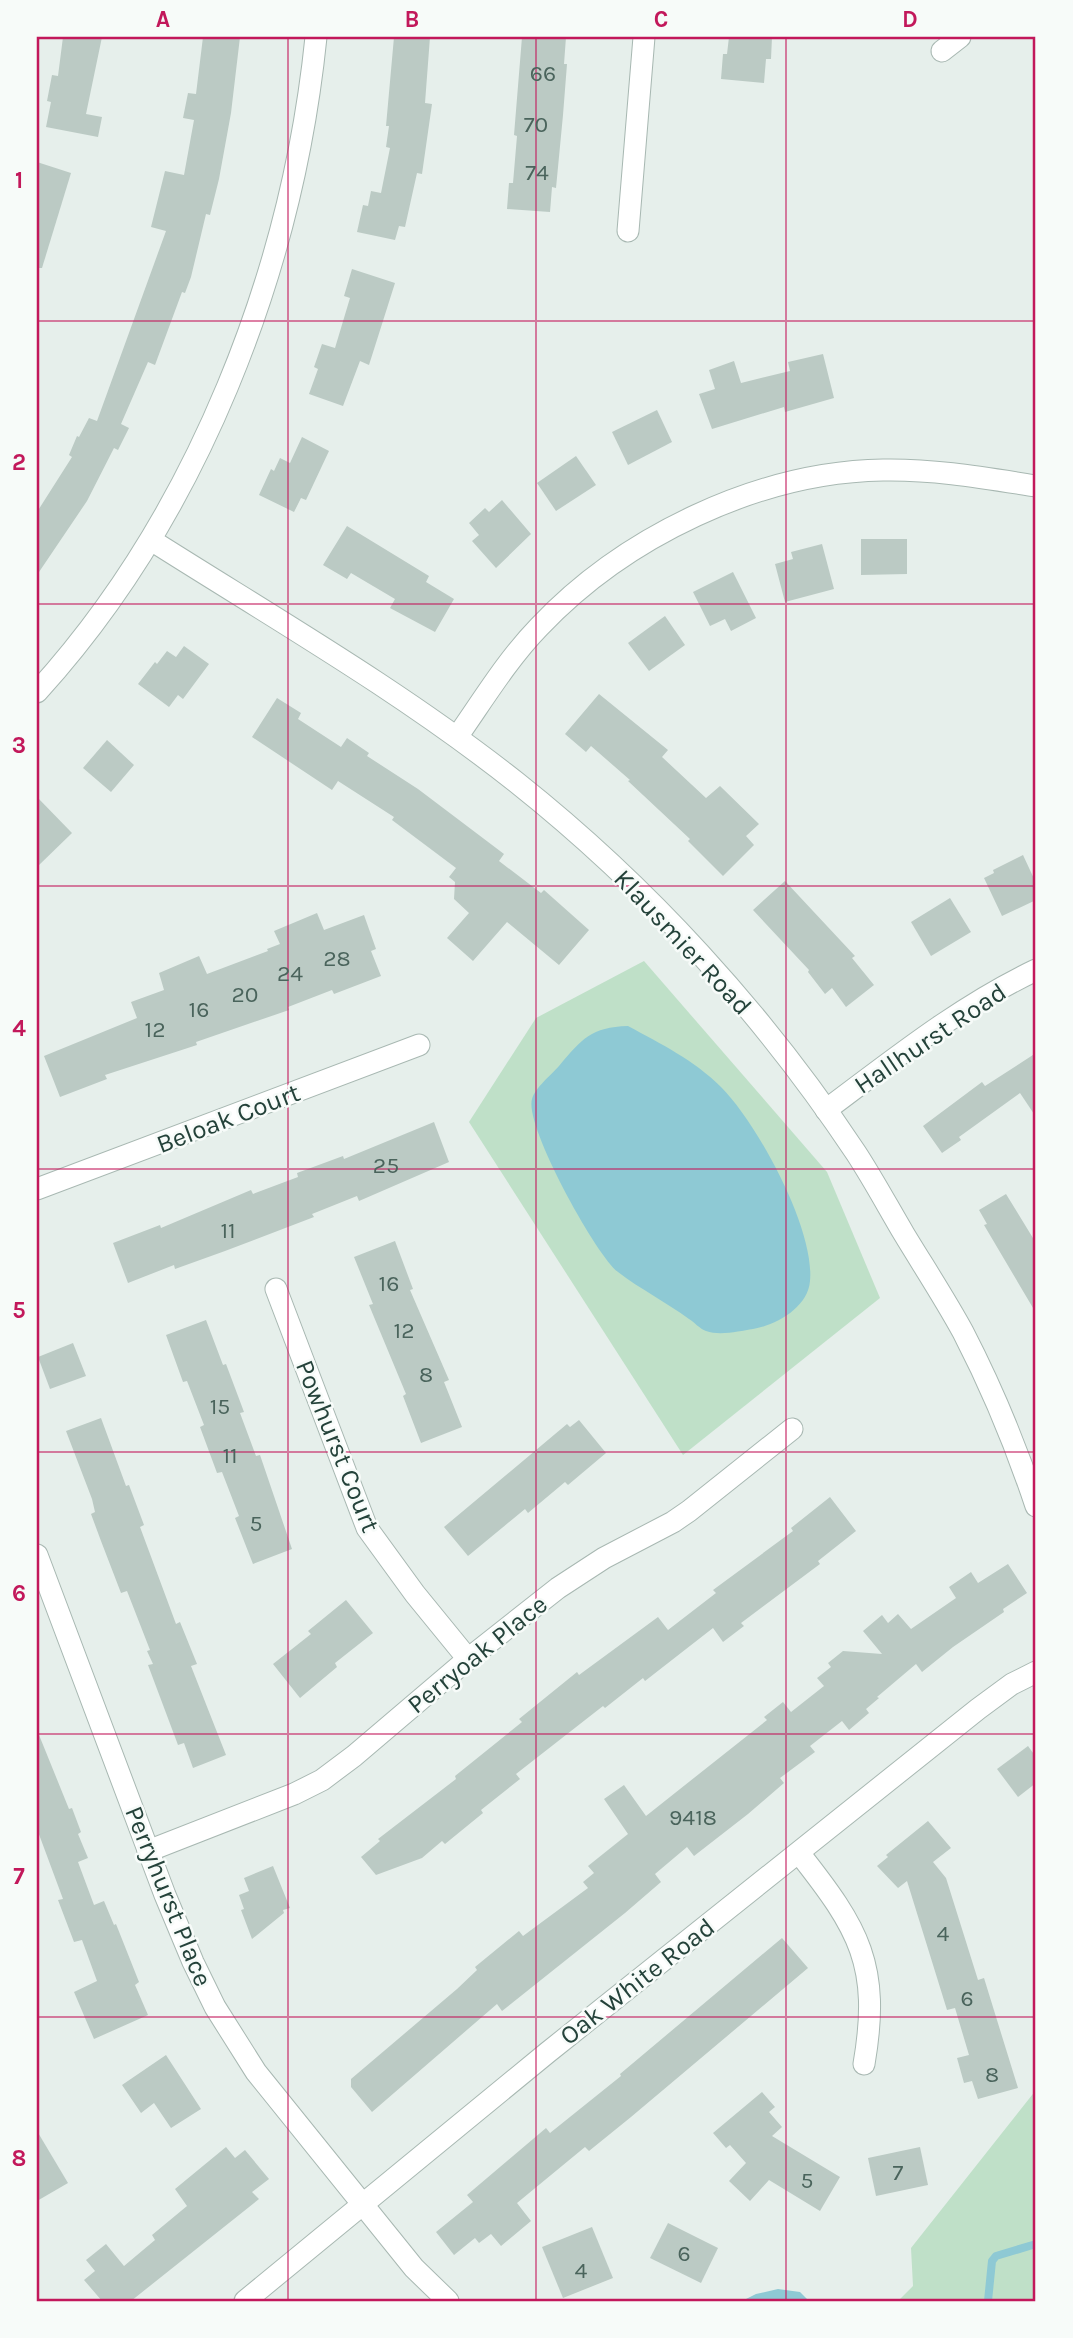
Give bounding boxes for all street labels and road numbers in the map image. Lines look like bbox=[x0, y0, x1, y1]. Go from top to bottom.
street label: Klausmier Road bbox=[607, 863, 758, 1022]
street label: Hallhurst Road bbox=[848, 976, 1012, 1101]
street label: Beloak Court bbox=[152, 1077, 305, 1160]
street label: Powhurst Court bbox=[289, 1356, 386, 1537]
street label: Perryoak Place bbox=[401, 1589, 553, 1720]
street label: Perryhurst Place bbox=[118, 1801, 219, 1991]
street label: Oak White Road bbox=[554, 1911, 721, 2051]

